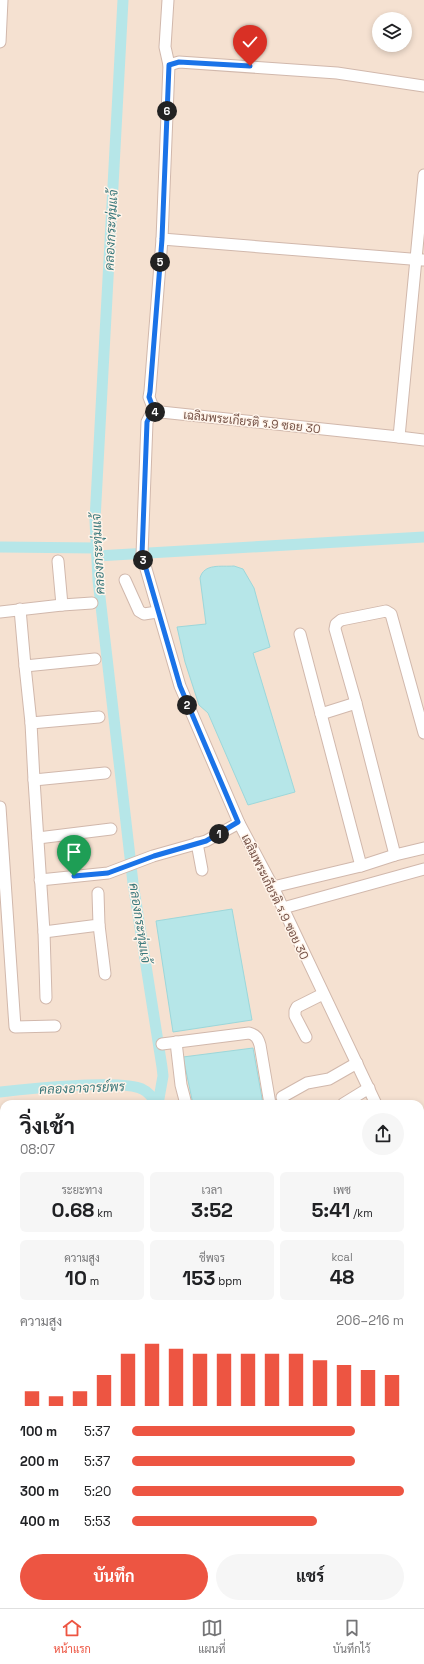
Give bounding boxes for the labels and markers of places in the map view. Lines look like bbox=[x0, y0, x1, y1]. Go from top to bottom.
pin bbox=[233, 25, 267, 66]
pin: 6 bbox=[157, 101, 177, 121]
pin: 5 bbox=[150, 252, 170, 272]
pin: 4 bbox=[145, 402, 165, 422]
pin: 3 bbox=[133, 550, 153, 570]
pin: 2 bbox=[177, 695, 197, 715]
pin: 1 bbox=[209, 824, 229, 844]
pin bbox=[57, 835, 91, 876]

